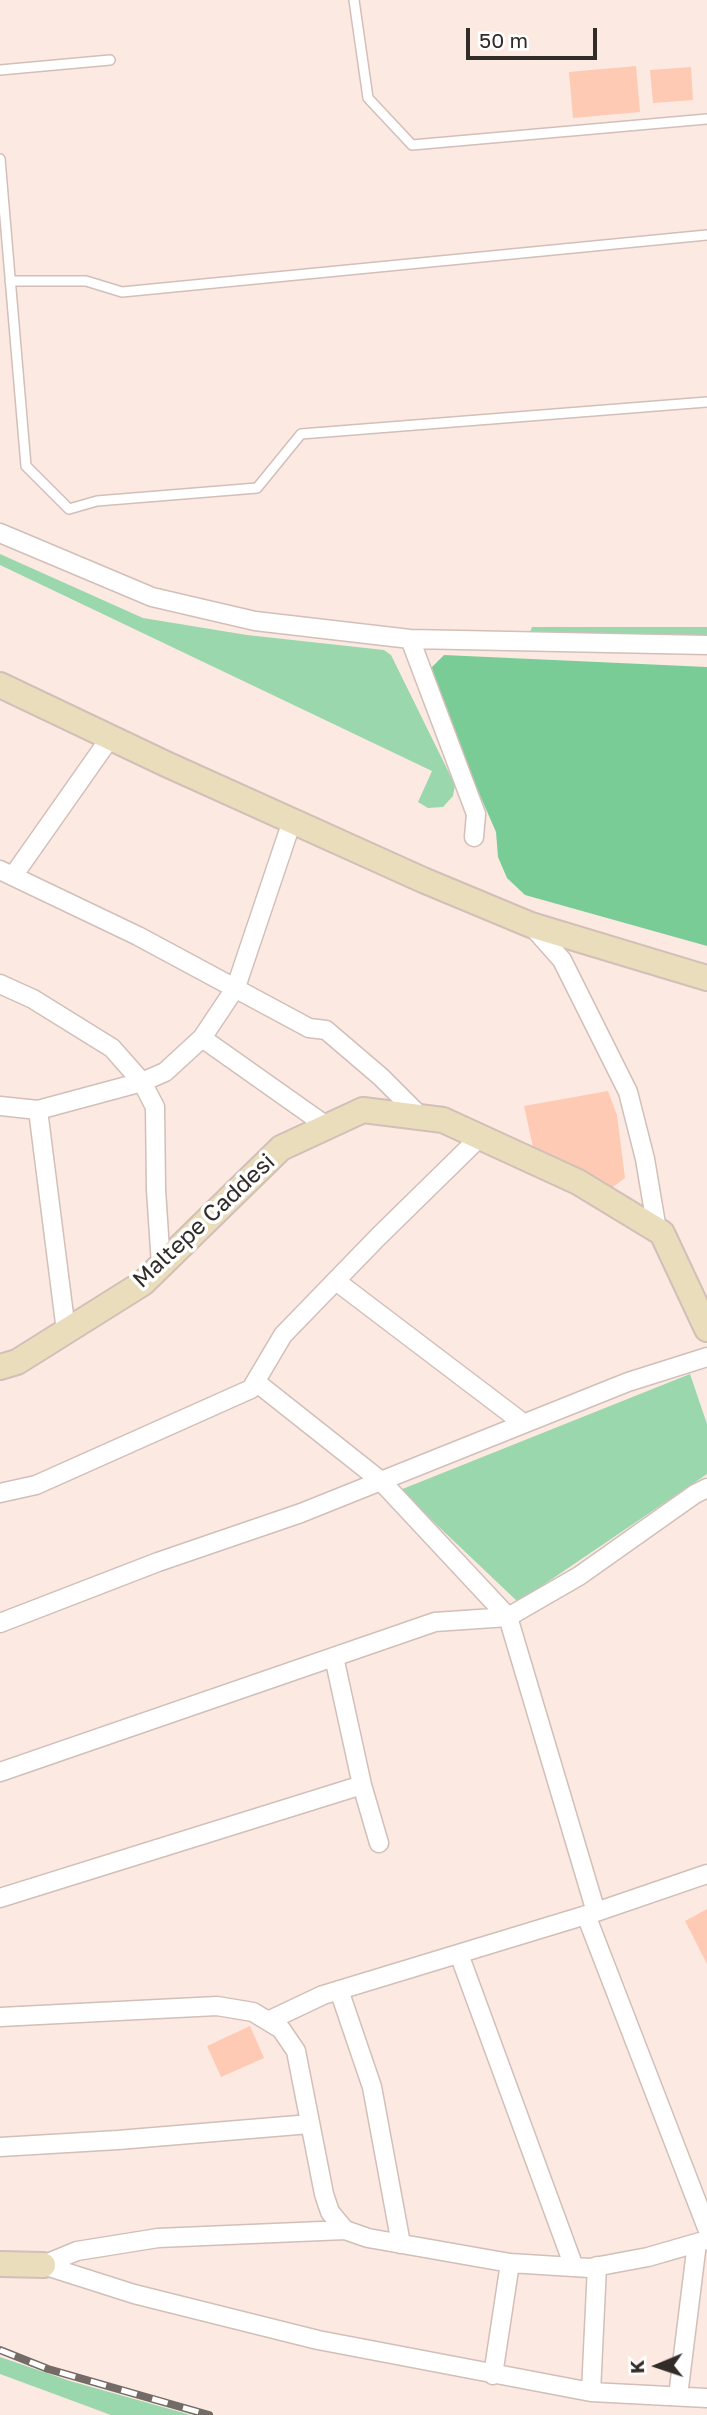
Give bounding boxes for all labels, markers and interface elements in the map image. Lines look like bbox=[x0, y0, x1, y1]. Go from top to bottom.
scale bar bbox=[469, 14, 600, 58]
text: 50 m bbox=[479, 27, 528, 53]
street label: Maltepe Caddesi bbox=[127, 1148, 281, 1294]
north arrow bbox=[623, 2331, 693, 2401]
text: K bbox=[625, 2359, 648, 2374]

